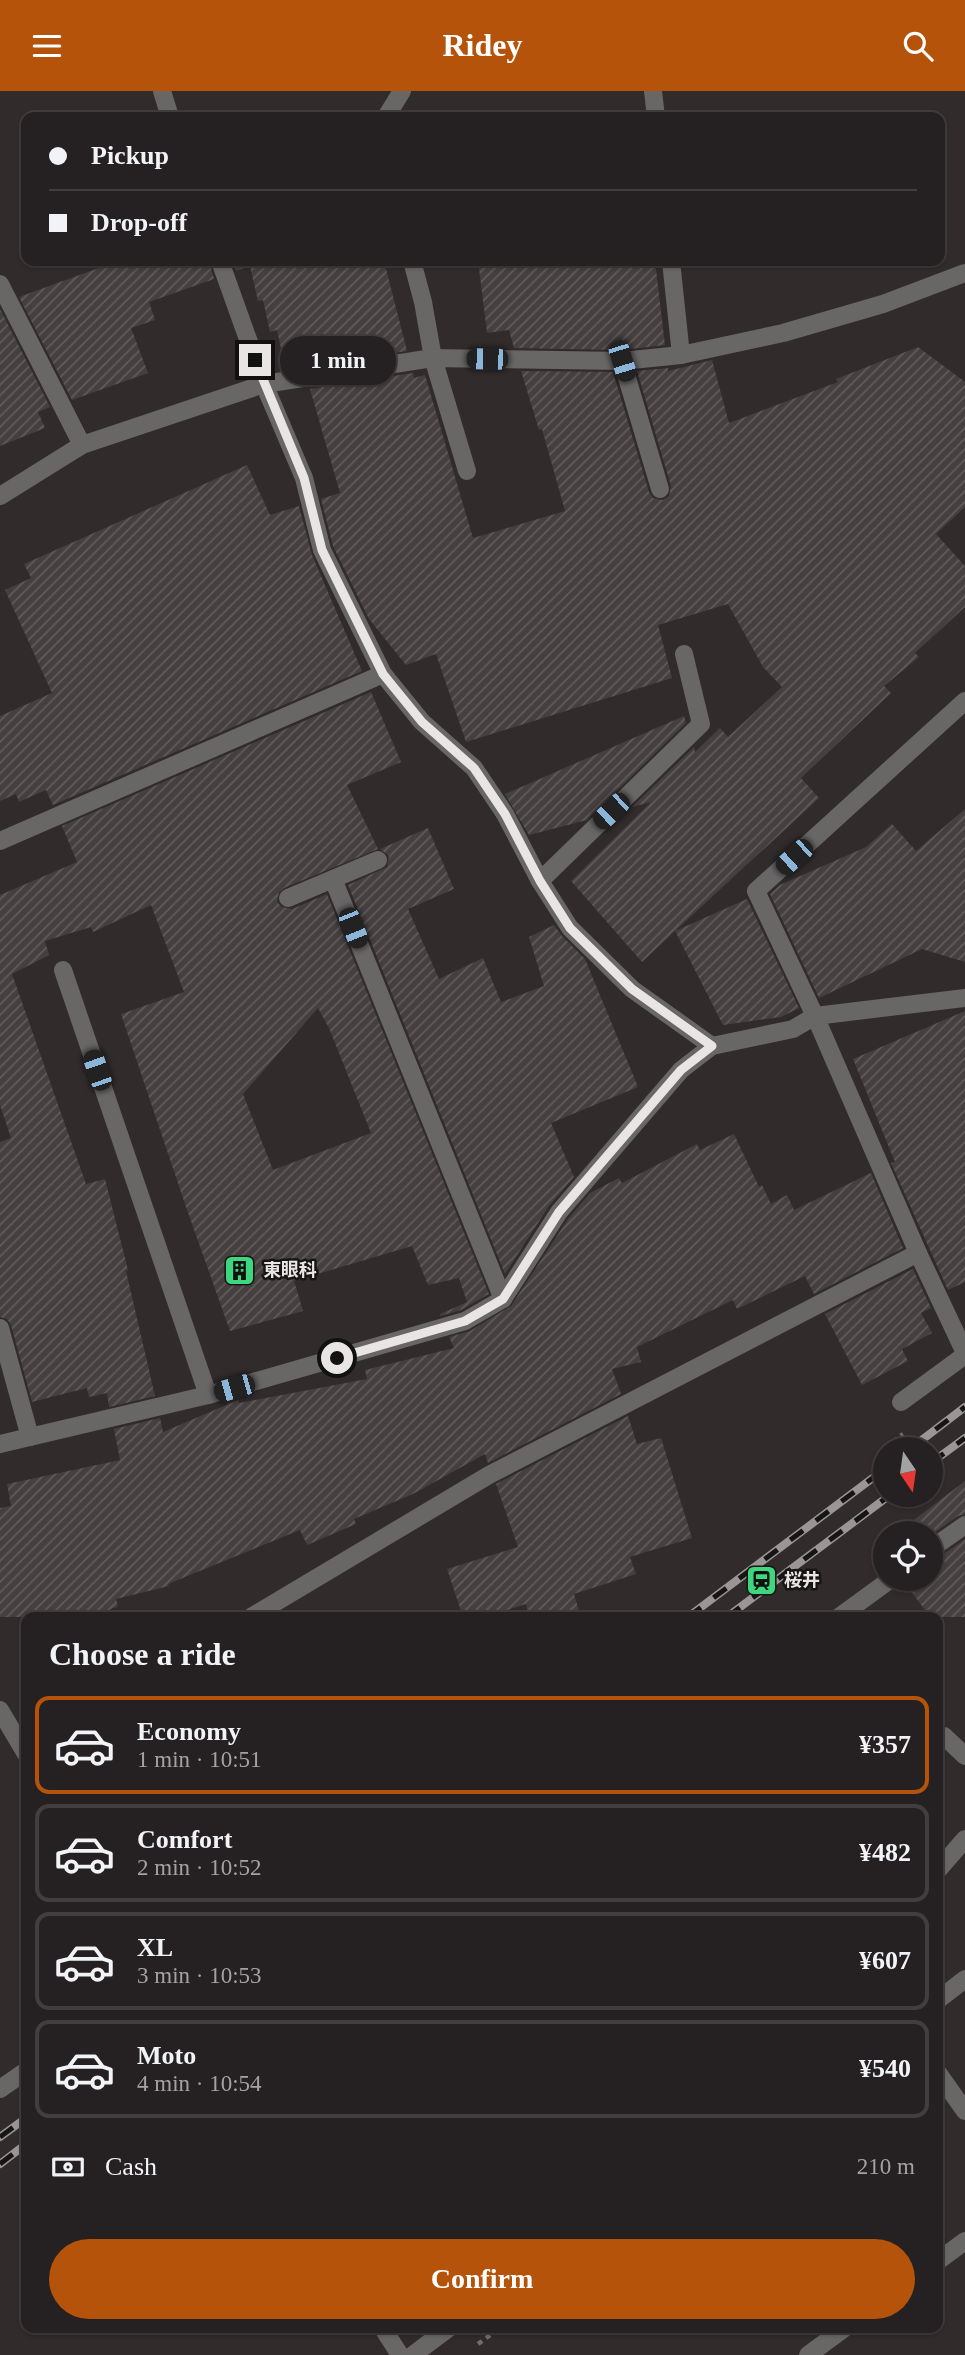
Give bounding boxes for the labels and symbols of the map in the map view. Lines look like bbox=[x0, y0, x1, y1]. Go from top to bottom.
callout: 1 min bbox=[280, 335, 395, 385]
car bbox=[606, 338, 639, 384]
route end bbox=[239, 344, 271, 376]
car bbox=[466, 348, 509, 370]
car bbox=[589, 789, 634, 833]
car bbox=[772, 835, 817, 879]
car bbox=[336, 905, 371, 951]
car bbox=[81, 1047, 114, 1093]
building icon: 東眼科 bbox=[223, 1253, 257, 1287]
place label: 東眼科 bbox=[263, 1260, 317, 1280]
route start bbox=[321, 1342, 353, 1374]
car bbox=[211, 1372, 258, 1404]
north arrow bbox=[873, 1437, 943, 1507]
station icon: 桜井 bbox=[744, 1563, 778, 1597]
place label: 桜井 bbox=[784, 1570, 820, 1590]

